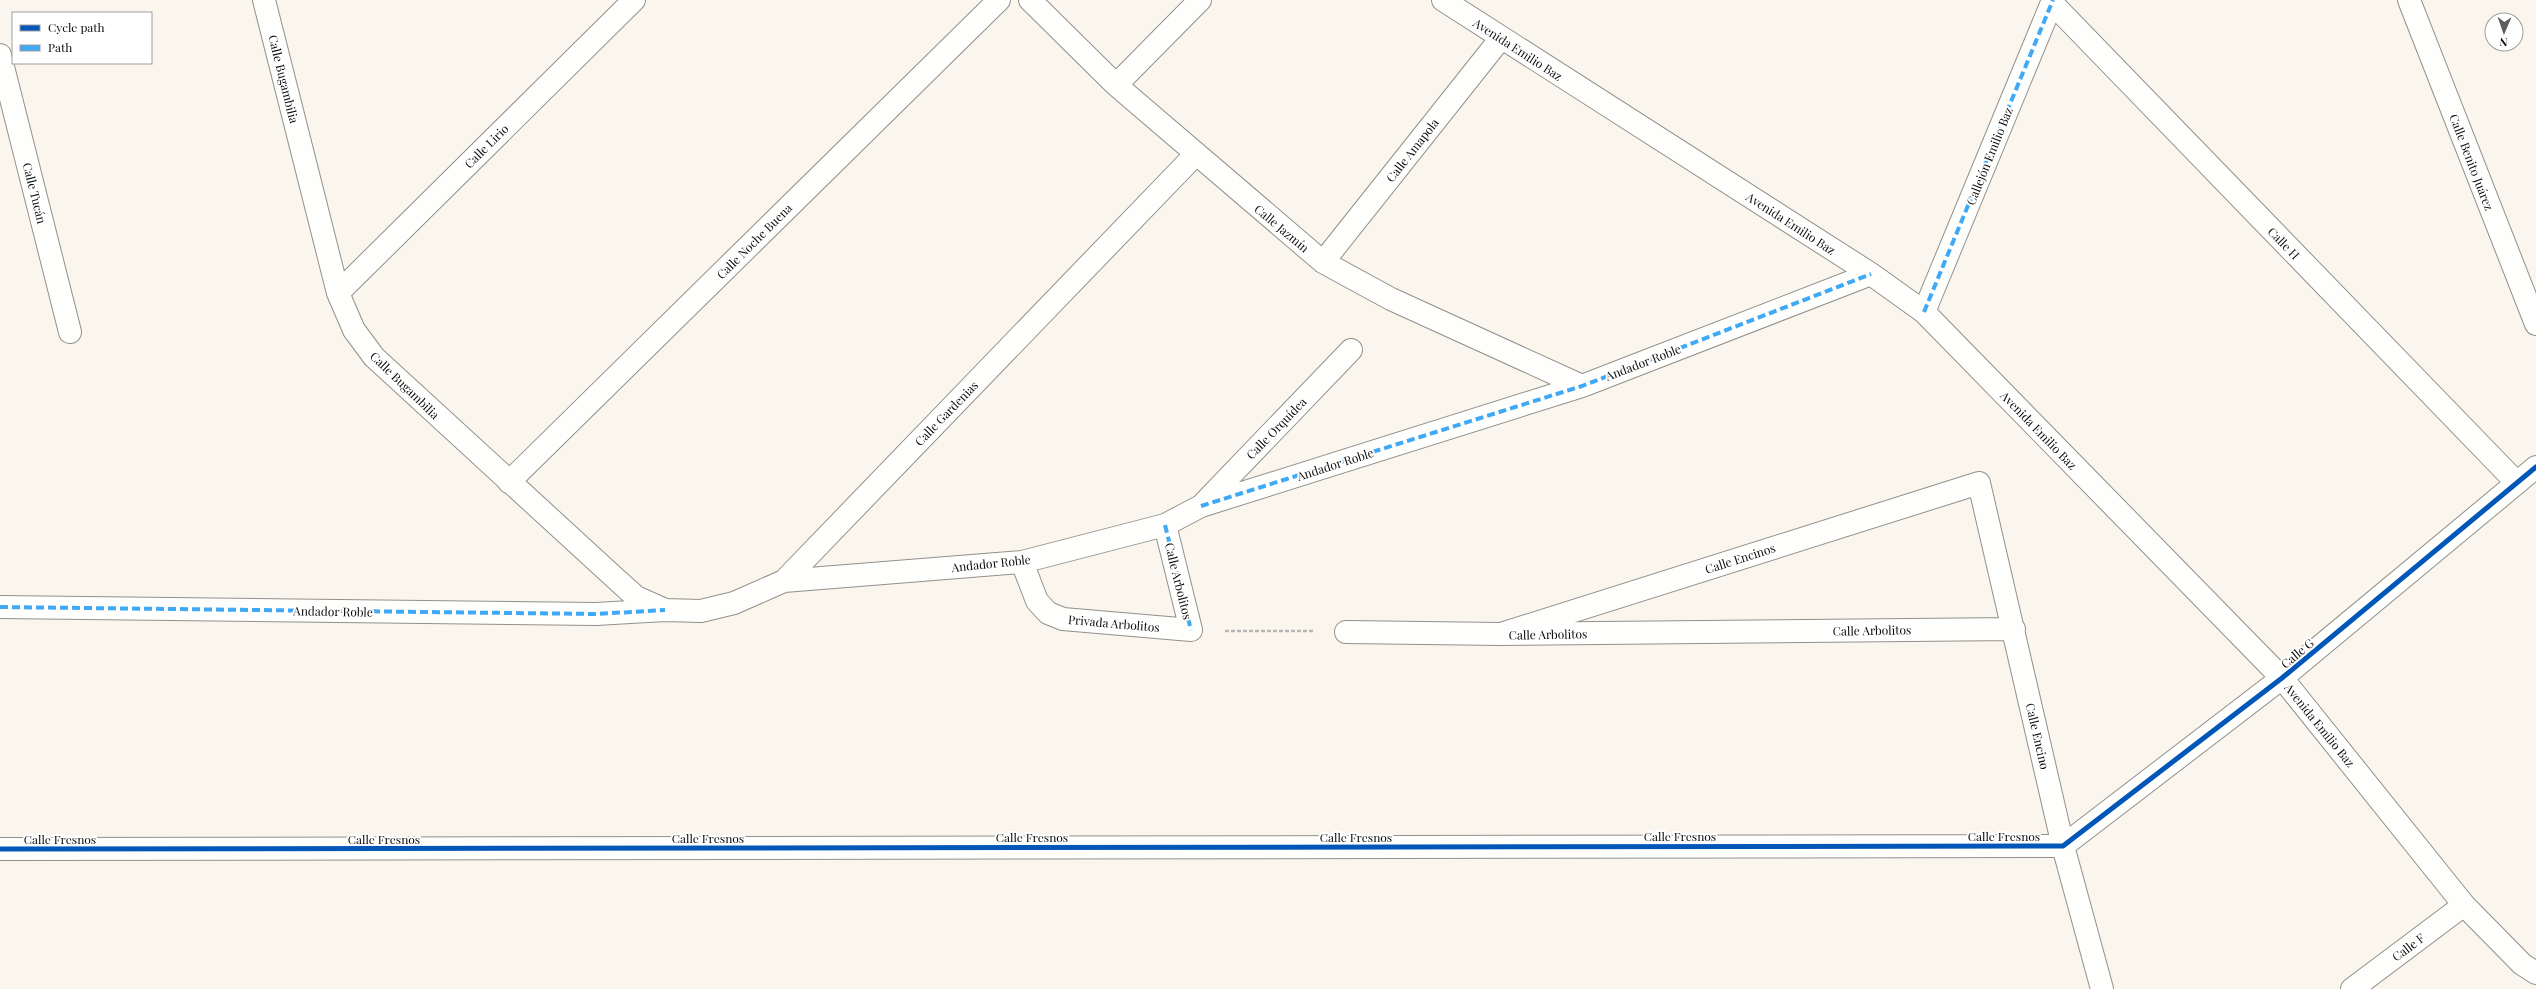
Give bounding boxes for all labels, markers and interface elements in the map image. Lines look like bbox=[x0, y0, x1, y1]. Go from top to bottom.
legend bbox=[12, 12, 152, 64]
north arrow bbox=[2484, 12, 2524, 52]
street label: Avenida Emilio Baz bbox=[1470, 14, 1566, 84]
text: Cycle path bbox=[48, 19, 105, 35]
street label: Calle Bugambilia bbox=[265, 33, 303, 125]
text: N bbox=[2499, 35, 2508, 50]
text: Path bbox=[48, 39, 72, 55]
street label: Callejón Emilio Baz bbox=[1962, 104, 2016, 207]
street label: Calle Benito Juárez bbox=[2446, 112, 2498, 213]
street label: Calle Amapola bbox=[1382, 115, 1442, 185]
street label: Calle Lirio bbox=[461, 120, 512, 171]
street label: Calle Tucán bbox=[20, 161, 50, 225]
street label: Avenida Emilio Baz bbox=[1743, 188, 1839, 258]
street label: Calle Noche Buena bbox=[713, 200, 795, 282]
street label: Calle Jazmín bbox=[1251, 200, 1313, 256]
street label: Calle H bbox=[2265, 223, 2303, 263]
street label: Andador Roble bbox=[1602, 340, 1683, 384]
street label: Calle Bugambilia bbox=[367, 348, 443, 422]
street label: Calle Gardenias bbox=[911, 377, 981, 449]
street label: Avenida Emilio Baz bbox=[1997, 387, 2081, 473]
street label: Calle Orquídea bbox=[1242, 394, 1310, 462]
street label: Andador Roble bbox=[1294, 444, 1375, 484]
street label: Calle Encinos bbox=[1703, 539, 1777, 577]
street label: Calle Arbolitos bbox=[1162, 541, 1196, 621]
street label: Andador Roble bbox=[950, 551, 1031, 575]
street label: Andador Roble bbox=[292, 602, 373, 620]
street label: Privada Arbolitos bbox=[1067, 611, 1161, 635]
street label: Calle Arbolitos bbox=[1833, 621, 1911, 639]
street label: Calle Arbolitos bbox=[1509, 625, 1587, 643]
street label: Calle G bbox=[2277, 634, 2317, 671]
street label: Avenida Emilio Baz bbox=[2281, 679, 2359, 770]
street label: Calle Encino bbox=[2023, 701, 2053, 771]
street label: Calle Fresnos bbox=[1644, 828, 1716, 844]
street label: Calle Fresnos bbox=[1968, 828, 2040, 844]
street label: Calle Fresnos bbox=[996, 829, 1068, 845]
street label: Calle Fresnos bbox=[1320, 829, 1392, 845]
street label: Calle Fresnos bbox=[672, 830, 744, 846]
street label: Calle Fresnos bbox=[24, 831, 96, 847]
street label: Calle Fresnos bbox=[348, 831, 420, 847]
street label: Calle F bbox=[2388, 929, 2428, 964]

